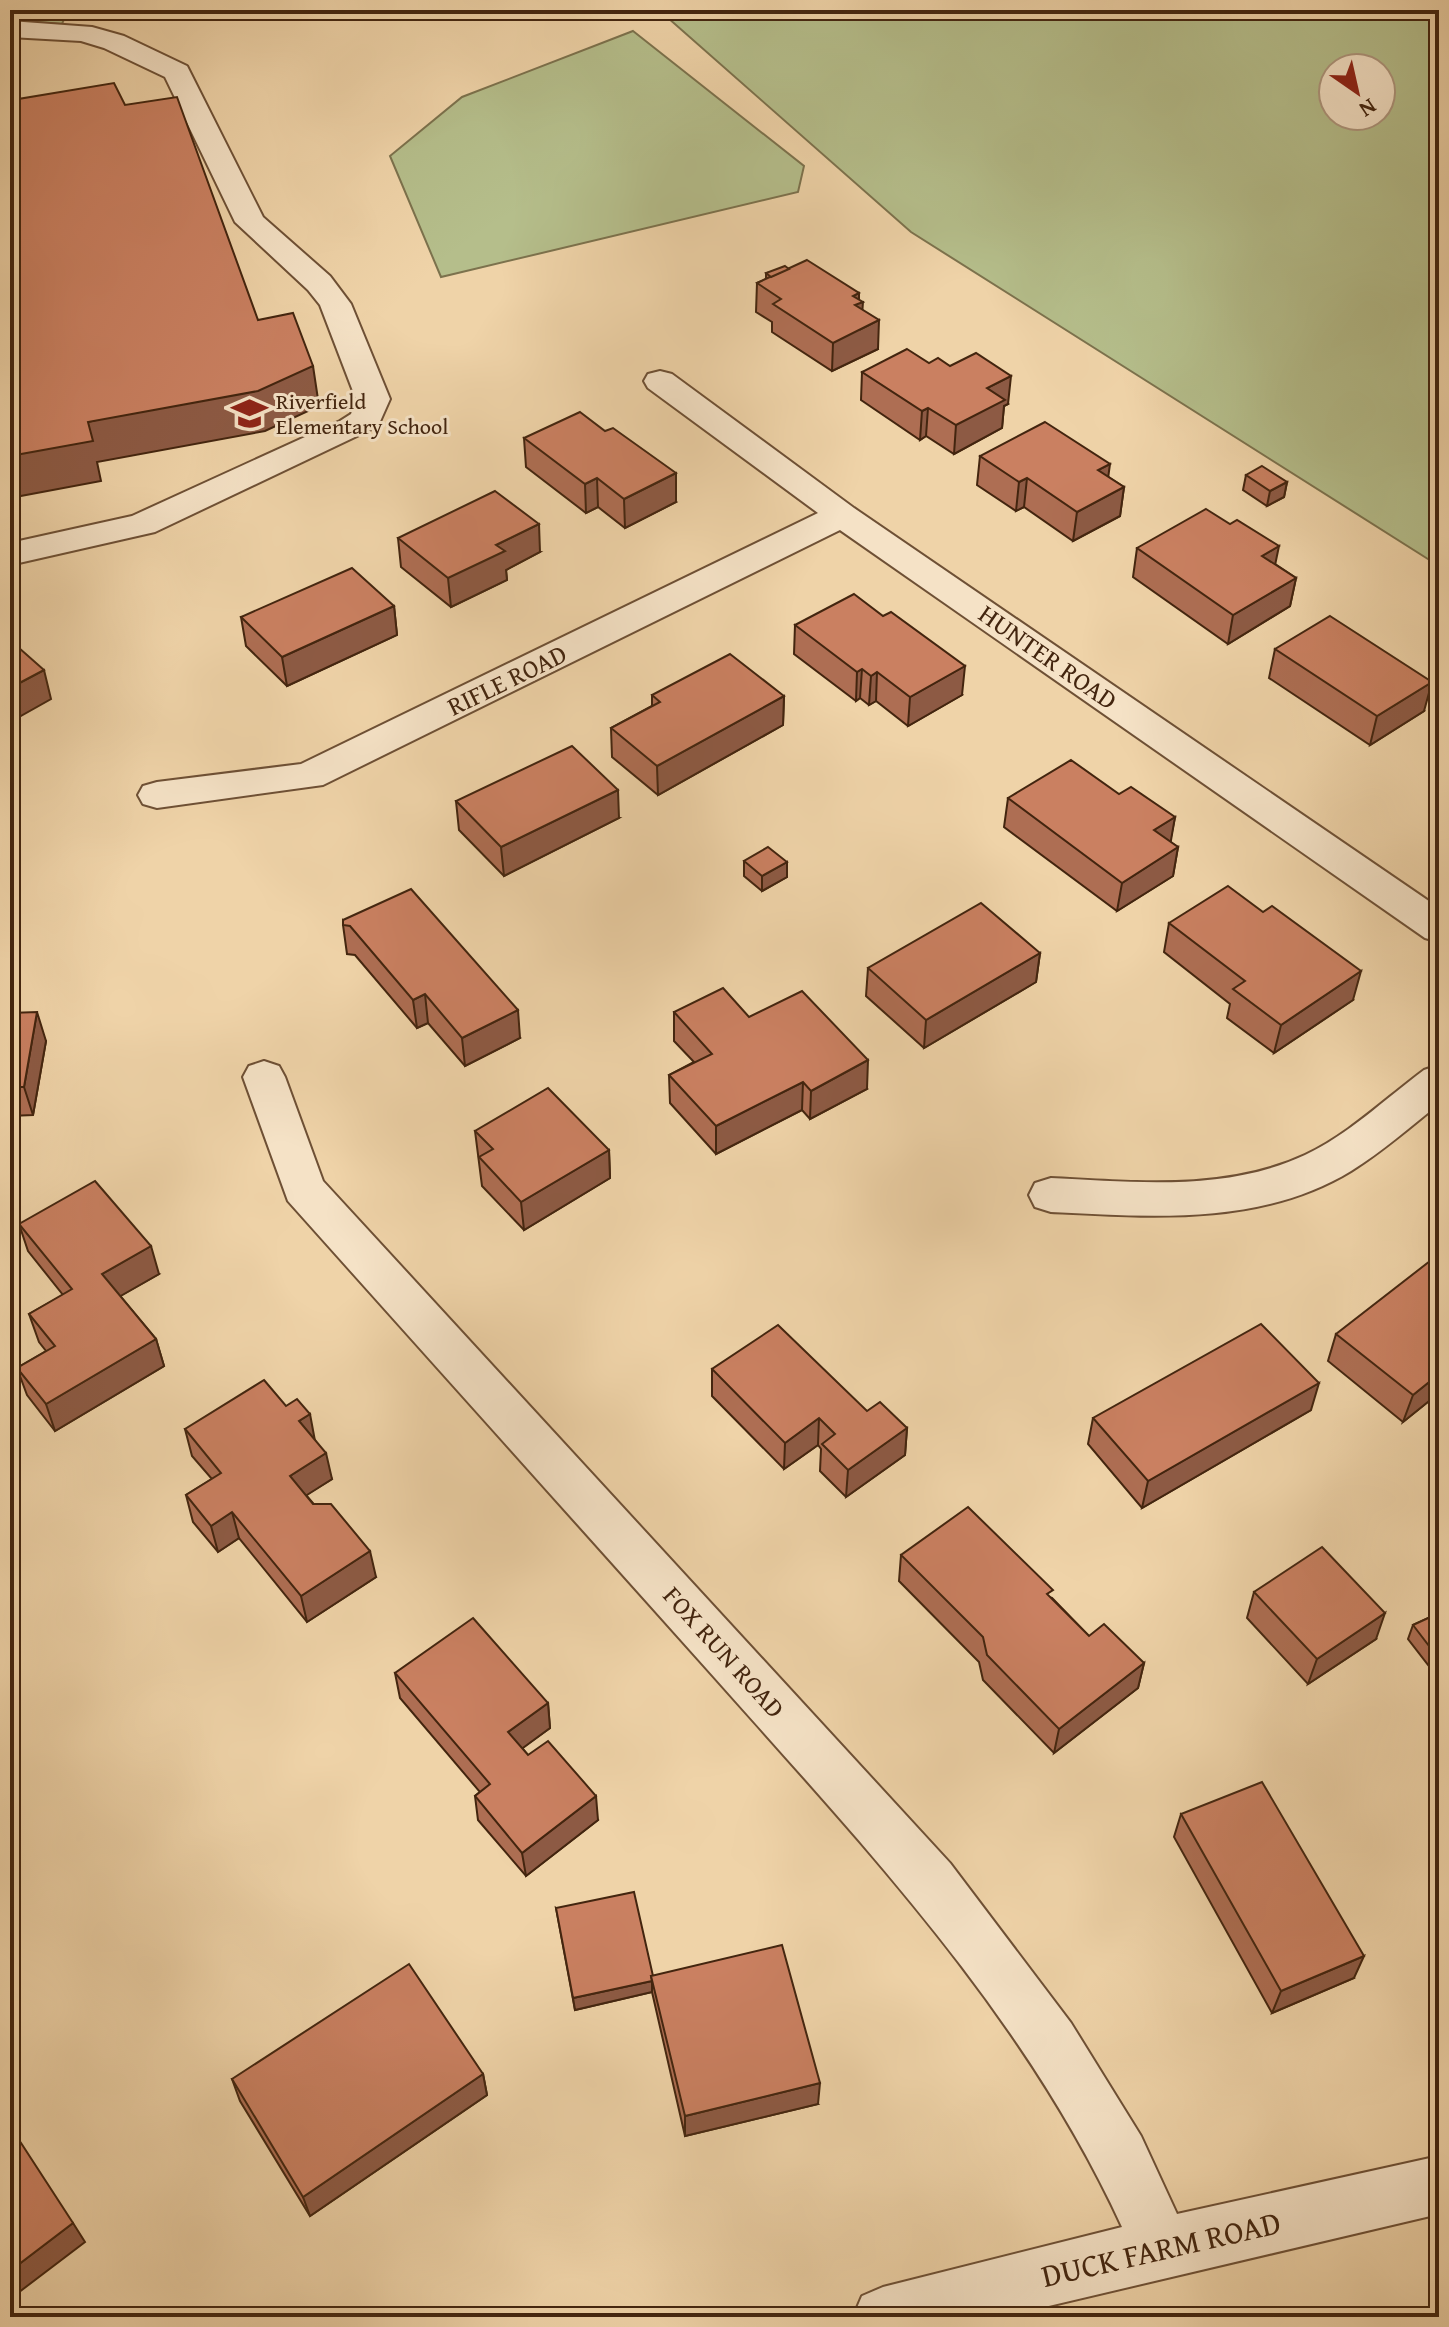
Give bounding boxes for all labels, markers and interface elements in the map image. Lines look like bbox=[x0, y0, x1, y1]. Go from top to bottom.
north arrow bbox=[1317, 52, 1397, 132]
text: N bbox=[1353, 91, 1383, 126]
place label: Riverfield Elementary School bbox=[276, 385, 448, 442]
school or university icon: Riverfield Elementary School bbox=[231, 395, 269, 433]
street label: HUNTER ROAD bbox=[971, 594, 1126, 719]
street label: RIFLE ROAD bbox=[440, 634, 573, 725]
street label: FOX RUN ROAD bbox=[654, 1577, 794, 1726]
street label: DUCK FARM ROAD bbox=[1037, 2198, 1285, 2299]

